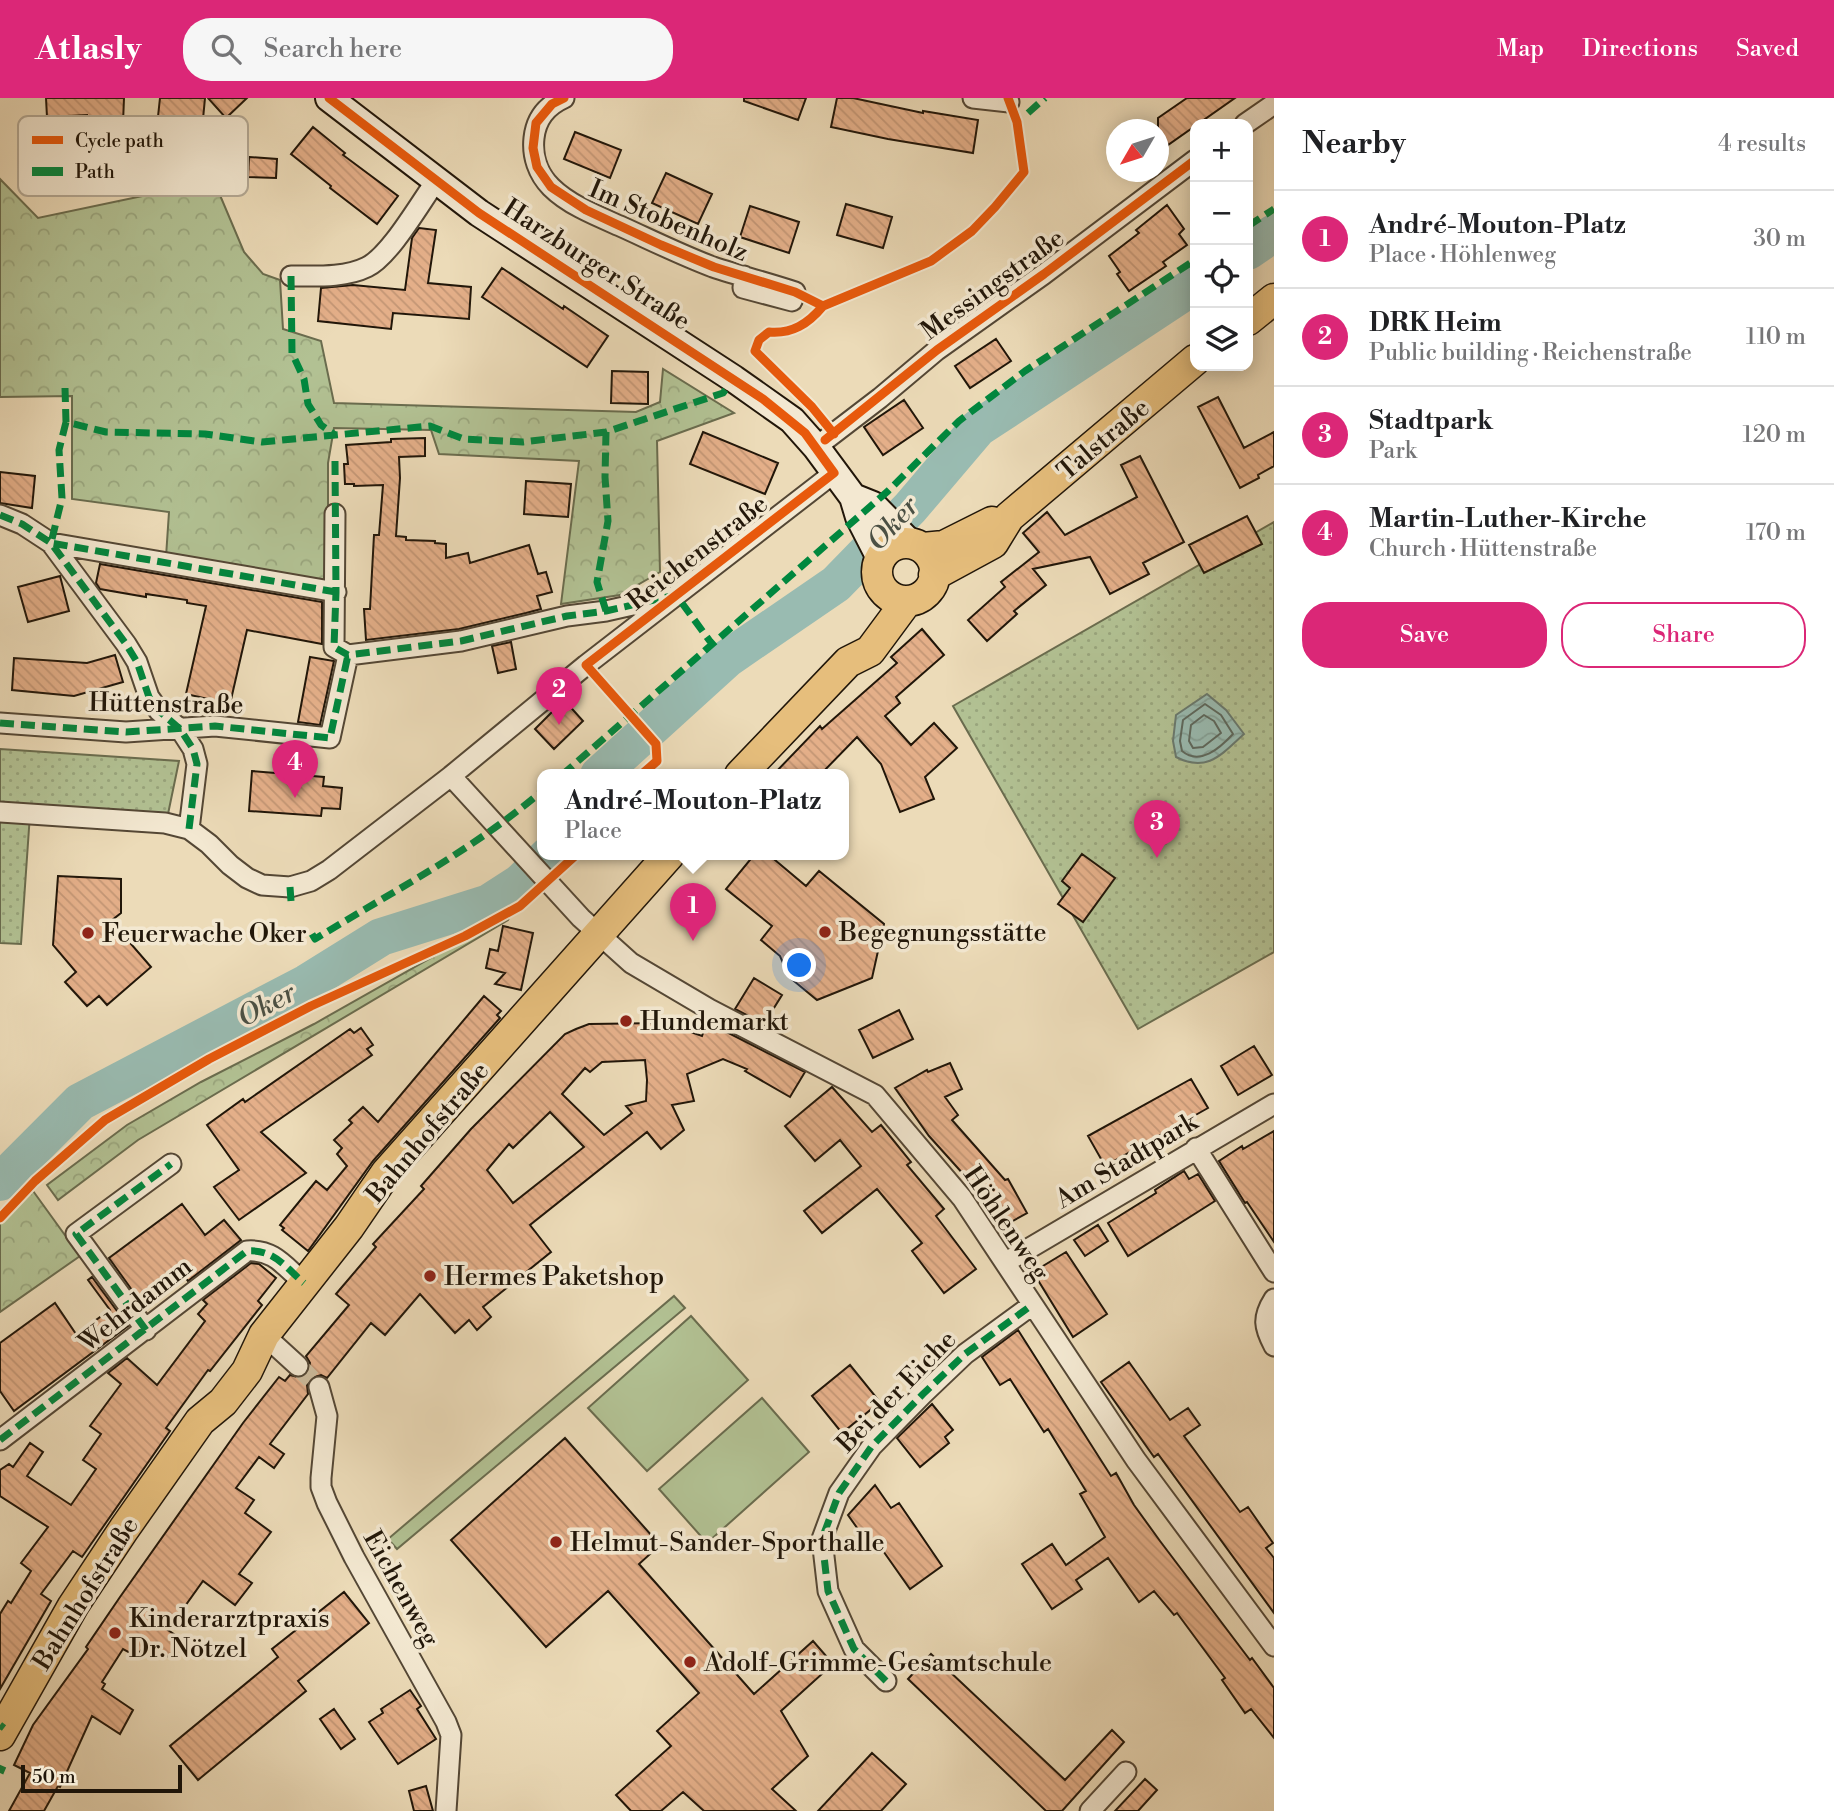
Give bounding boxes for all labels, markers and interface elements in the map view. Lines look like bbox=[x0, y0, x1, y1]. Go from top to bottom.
search box bbox=[183, 18, 673, 81]
text: Atlasly bbox=[35, 29, 141, 70]
icon: search bbox=[207, 30, 245, 68]
text: Search here bbox=[263, 33, 402, 65]
text: Map bbox=[1497, 34, 1544, 64]
text: Directions bbox=[1582, 34, 1698, 64]
text: Saved bbox=[1736, 34, 1799, 64]
legend bbox=[18, 116, 248, 196]
north arrow bbox=[1106, 119, 1169, 182]
map controls bbox=[1190, 119, 1253, 371]
button: + bbox=[1190, 119, 1253, 182]
text: Nearby bbox=[1302, 125, 1406, 163]
text: Cycle path bbox=[75, 129, 164, 153]
text: 4 results bbox=[1718, 130, 1806, 158]
text: Path bbox=[75, 160, 115, 184]
street label: Im Stobenholz bbox=[584, 173, 753, 269]
button: − bbox=[1190, 182, 1253, 245]
street label: Harzburger Straße bbox=[497, 192, 696, 337]
text: André-Mouton-Platz bbox=[1369, 209, 1626, 241]
street label: Messingstraße bbox=[915, 222, 1070, 347]
text: 1 bbox=[1319, 225, 1331, 253]
text: 30 m bbox=[1753, 225, 1806, 253]
text: Place · Höhlenweg bbox=[1369, 241, 1556, 269]
button: locate bbox=[1190, 245, 1253, 308]
text: DRK Heim bbox=[1369, 307, 1502, 339]
button: layers bbox=[1190, 308, 1253, 371]
text: 2 bbox=[1318, 323, 1332, 351]
text: 110 m bbox=[1746, 323, 1806, 351]
text: Public building · Reichenstraße bbox=[1369, 339, 1692, 367]
street label: Talstraße bbox=[1051, 392, 1156, 488]
text: Stadtpark bbox=[1369, 405, 1493, 437]
text: 3 bbox=[1318, 421, 1332, 449]
text: 120 m bbox=[1742, 421, 1806, 449]
text: Park bbox=[1369, 437, 1417, 465]
street label: Reichenstraße bbox=[621, 488, 774, 618]
water label: Oker bbox=[860, 489, 927, 558]
text: Martin-Luther-Kirche bbox=[1369, 503, 1647, 535]
text: 4 bbox=[1317, 519, 1333, 547]
text: 170 m bbox=[1746, 519, 1806, 547]
text: Church · Hüttenstraße bbox=[1369, 535, 1597, 563]
button: Save bbox=[1302, 602, 1547, 668]
button: Share bbox=[1561, 602, 1806, 668]
pin: 2 bbox=[536, 667, 582, 725]
street label: Hüttenstraße bbox=[88, 687, 244, 721]
pin: 4 bbox=[272, 740, 318, 798]
popup bbox=[537, 769, 849, 860]
text: André-Mouton-Platz bbox=[565, 785, 821, 817]
pin: 3 bbox=[1134, 800, 1180, 858]
text: Place bbox=[565, 817, 622, 845]
pin: 1 bbox=[670, 883, 716, 941]
place label: Begegnungsstätte bbox=[838, 917, 1047, 949]
place label: Feuerwache Oker bbox=[102, 918, 307, 950]
marker: Begegnungsstätte bbox=[817, 924, 833, 940]
marker: Feuerwache Oker bbox=[80, 925, 96, 941]
your location bbox=[782, 948, 816, 982]
water label: Oker bbox=[232, 975, 303, 1035]
place label: Hundemarkt bbox=[640, 1006, 789, 1038]
marker: Hundemarkt bbox=[618, 1013, 634, 1029]
street label: Bahnhofstraße bbox=[359, 1056, 496, 1211]
street label: Am Stadtpark bbox=[1049, 1105, 1205, 1216]
street label: Höhlenweg bbox=[956, 1160, 1057, 1287]
street label: Wehrdamm bbox=[72, 1250, 199, 1360]
place label: Hermes Paketshop bbox=[444, 1261, 664, 1293]
marker: Hermes Paketshop bbox=[422, 1268, 438, 1284]
street label: Bei der Eiche bbox=[830, 1324, 963, 1460]
street label: Bahnhofstraße bbox=[26, 1511, 146, 1677]
street label: Eichenweg bbox=[356, 1525, 446, 1653]
place label: Helmut-Sander-Sporthalle bbox=[570, 1527, 885, 1559]
marker: Helmut-Sander-Sporthalle bbox=[548, 1534, 564, 1550]
place label: Kinderarztpraxis Dr. Nötzel bbox=[129, 1603, 330, 1665]
marker: Kinderarztpraxis Dr. Nötzel bbox=[107, 1625, 123, 1641]
place label: Adolf-Grimme-Gesamtschule bbox=[703, 1647, 1052, 1679]
marker: Adolf-Grimme-Gesamtschule bbox=[682, 1654, 698, 1670]
scale bar bbox=[21, 1762, 182, 1794]
text: 50 m bbox=[32, 1765, 76, 1789]

